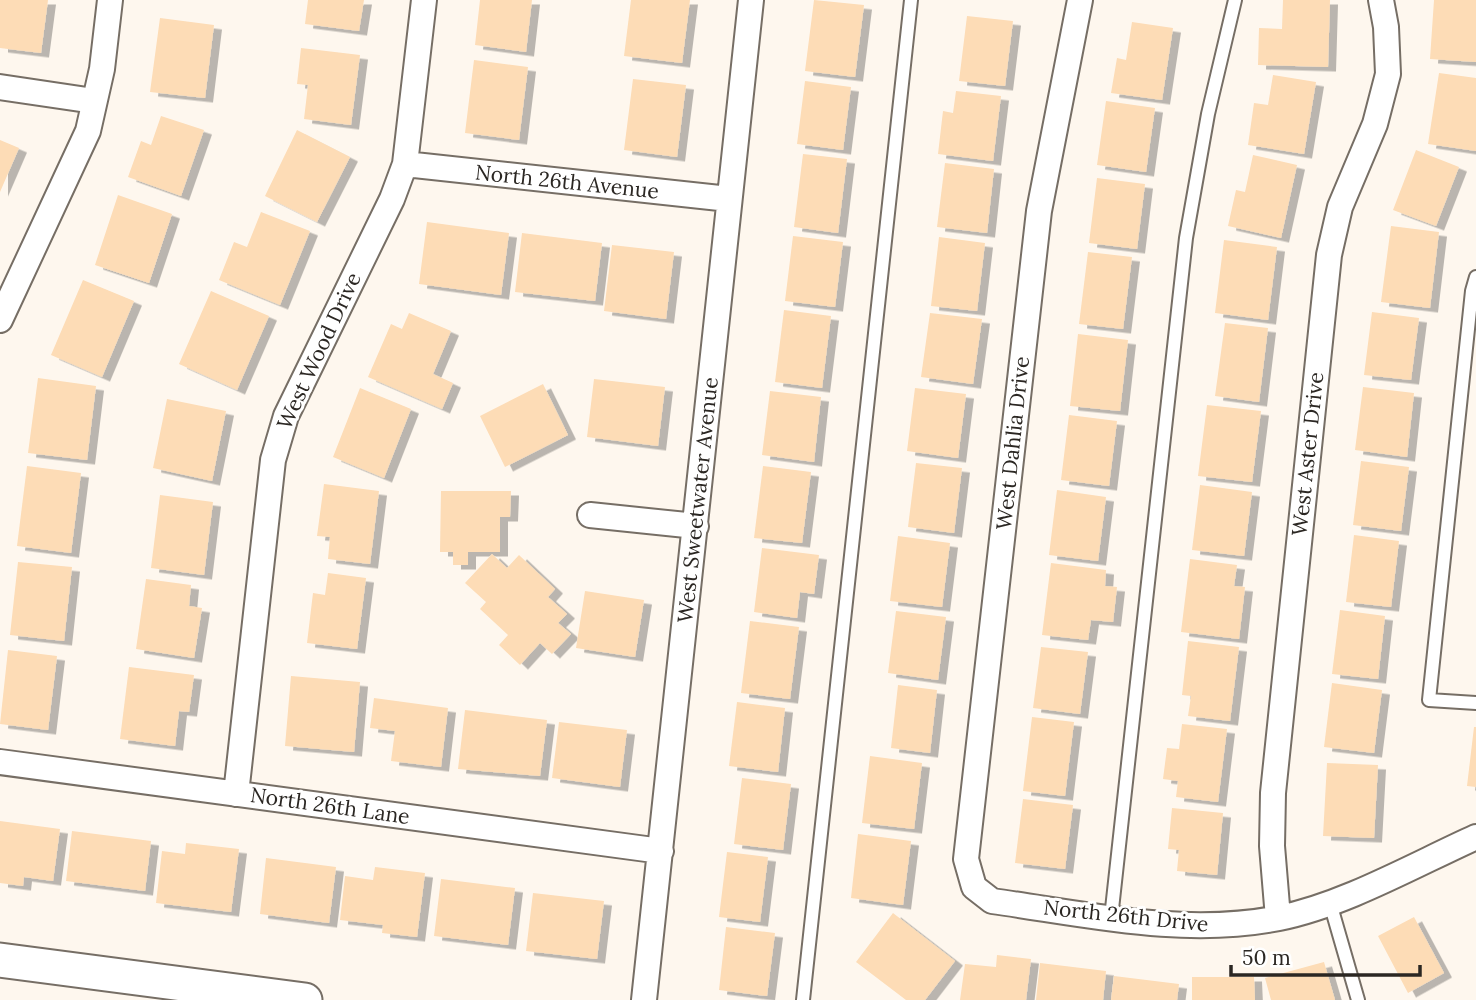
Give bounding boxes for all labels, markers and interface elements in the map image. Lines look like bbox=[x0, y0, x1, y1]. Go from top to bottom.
street label: North 26th Avenue bbox=[474, 158, 660, 205]
street label: West Wood Drive bbox=[270, 268, 367, 434]
street label: West Dahlia Drive bbox=[990, 355, 1035, 531]
street label: West Aster Drive bbox=[1285, 371, 1330, 537]
street label: West Sweetwater Avenue bbox=[671, 376, 724, 624]
street label: North 26th Lane bbox=[249, 781, 412, 830]
street label: North 26th Drive bbox=[1042, 893, 1210, 938]
scale bar bbox=[1231, 934, 1420, 978]
text: 50 m bbox=[1242, 944, 1291, 971]

